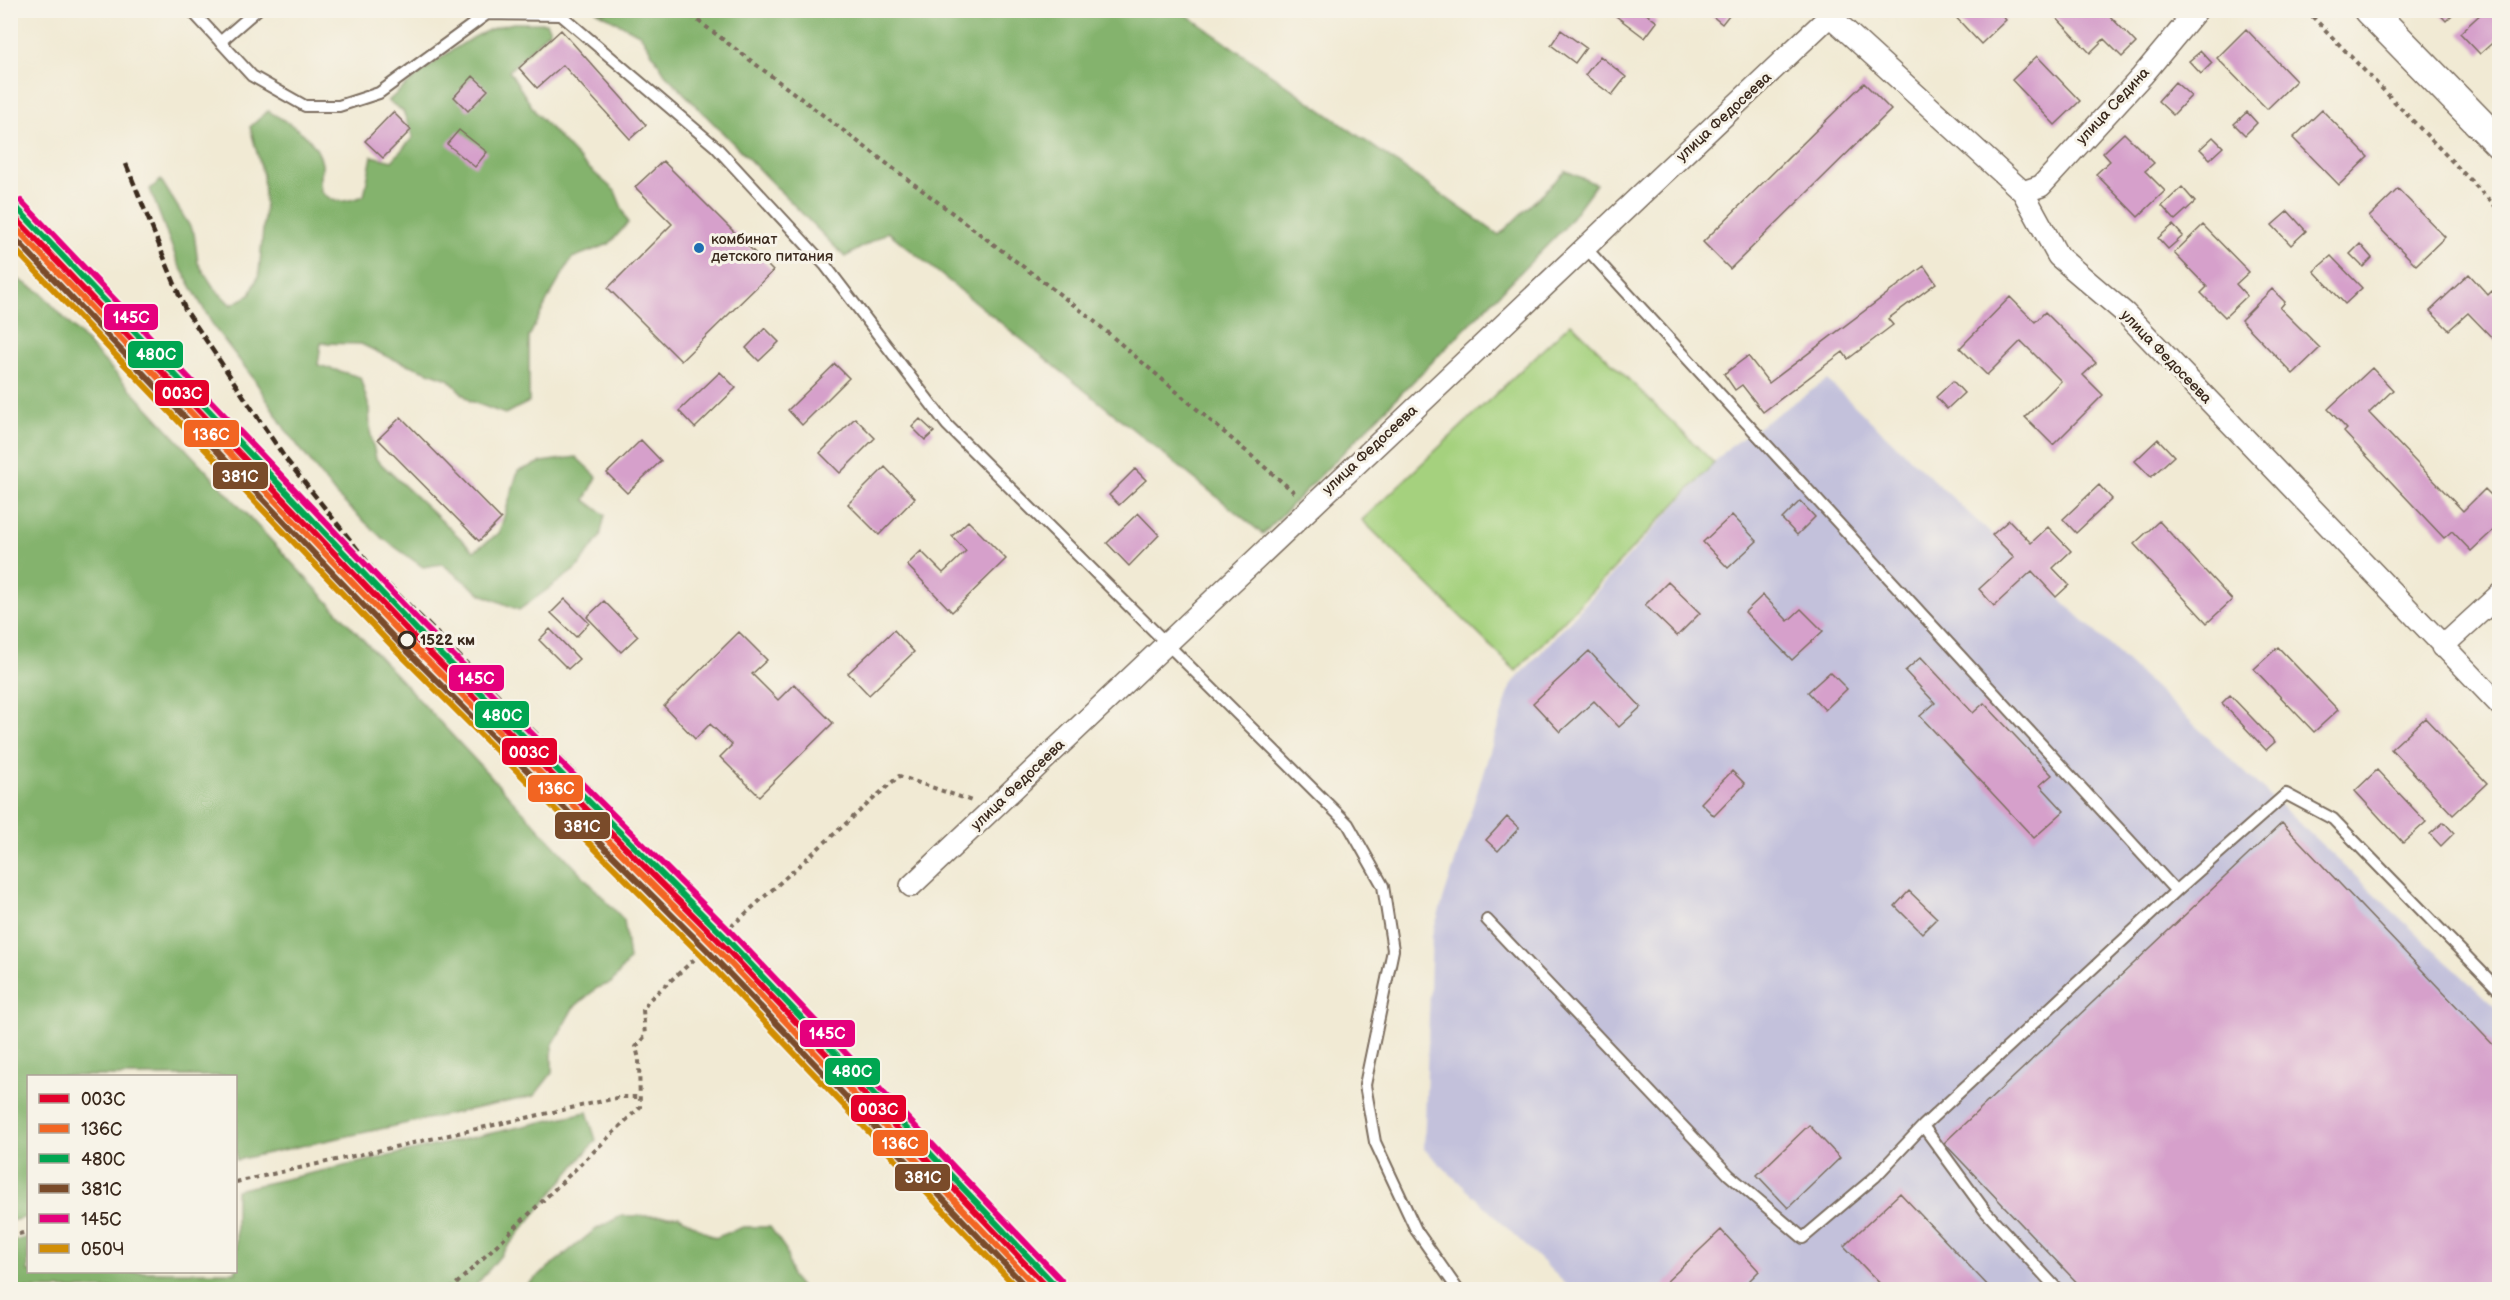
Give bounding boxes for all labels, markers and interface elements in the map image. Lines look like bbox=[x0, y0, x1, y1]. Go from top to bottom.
street label: улица Седина bbox=[2072, 63, 2154, 149]
street label: улица Федосеева bbox=[1672, 68, 1776, 166]
place label: комбинат детского питания bbox=[711, 230, 833, 266]
marker: комбинат детского питания bbox=[692, 241, 706, 255]
line badge: 145С bbox=[103, 303, 159, 331]
street label: улица Федосеева bbox=[2116, 306, 2216, 408]
text: 145С bbox=[113, 309, 149, 328]
line badge: 480С bbox=[127, 340, 184, 369]
text: 480С bbox=[136, 346, 176, 365]
line badge: 003С bbox=[154, 379, 210, 407]
text: 003С bbox=[162, 385, 202, 404]
street label: улица Федосеева bbox=[1318, 401, 1422, 499]
line badge: 136С bbox=[183, 419, 240, 448]
text: 136С bbox=[193, 426, 229, 445]
line badge: 381С bbox=[212, 461, 269, 490]
text: 381С bbox=[222, 468, 258, 487]
marker: 1522 км bbox=[398, 631, 416, 649]
place label: 1522 км bbox=[420, 631, 475, 650]
line badge: 145С bbox=[448, 664, 505, 692]
text: 145С bbox=[458, 670, 494, 689]
line badge: 480С bbox=[474, 700, 530, 729]
text: 480С bbox=[482, 707, 522, 726]
street label: улица Федосеева bbox=[967, 735, 1069, 835]
line badge: 003С bbox=[501, 737, 558, 766]
text: 003С bbox=[509, 744, 549, 763]
line badge: 136С bbox=[527, 774, 584, 803]
text: 136С bbox=[538, 780, 574, 799]
line badge: 381С bbox=[554, 811, 611, 840]
text: 381С bbox=[564, 818, 600, 837]
line badge: 145С bbox=[799, 1019, 856, 1048]
text: 145С bbox=[809, 1025, 845, 1044]
line badge: 480С bbox=[824, 1057, 881, 1086]
text: 480С bbox=[832, 1063, 872, 1082]
legend bbox=[27, 1075, 237, 1273]
text: 003С bbox=[81, 1089, 125, 1110]
line badge: 003С bbox=[850, 1094, 907, 1123]
text: 003С bbox=[858, 1101, 898, 1120]
text: 136С bbox=[81, 1119, 122, 1140]
line badge: 136С bbox=[872, 1129, 929, 1157]
text: 136С bbox=[882, 1135, 918, 1154]
text: 480С bbox=[81, 1149, 125, 1170]
line badge: 381С bbox=[894, 1163, 951, 1192]
text: 381С bbox=[905, 1169, 941, 1188]
text: 381С bbox=[81, 1179, 122, 1200]
text: 145С bbox=[81, 1209, 121, 1230]
text: 050Ч bbox=[81, 1239, 124, 1260]

